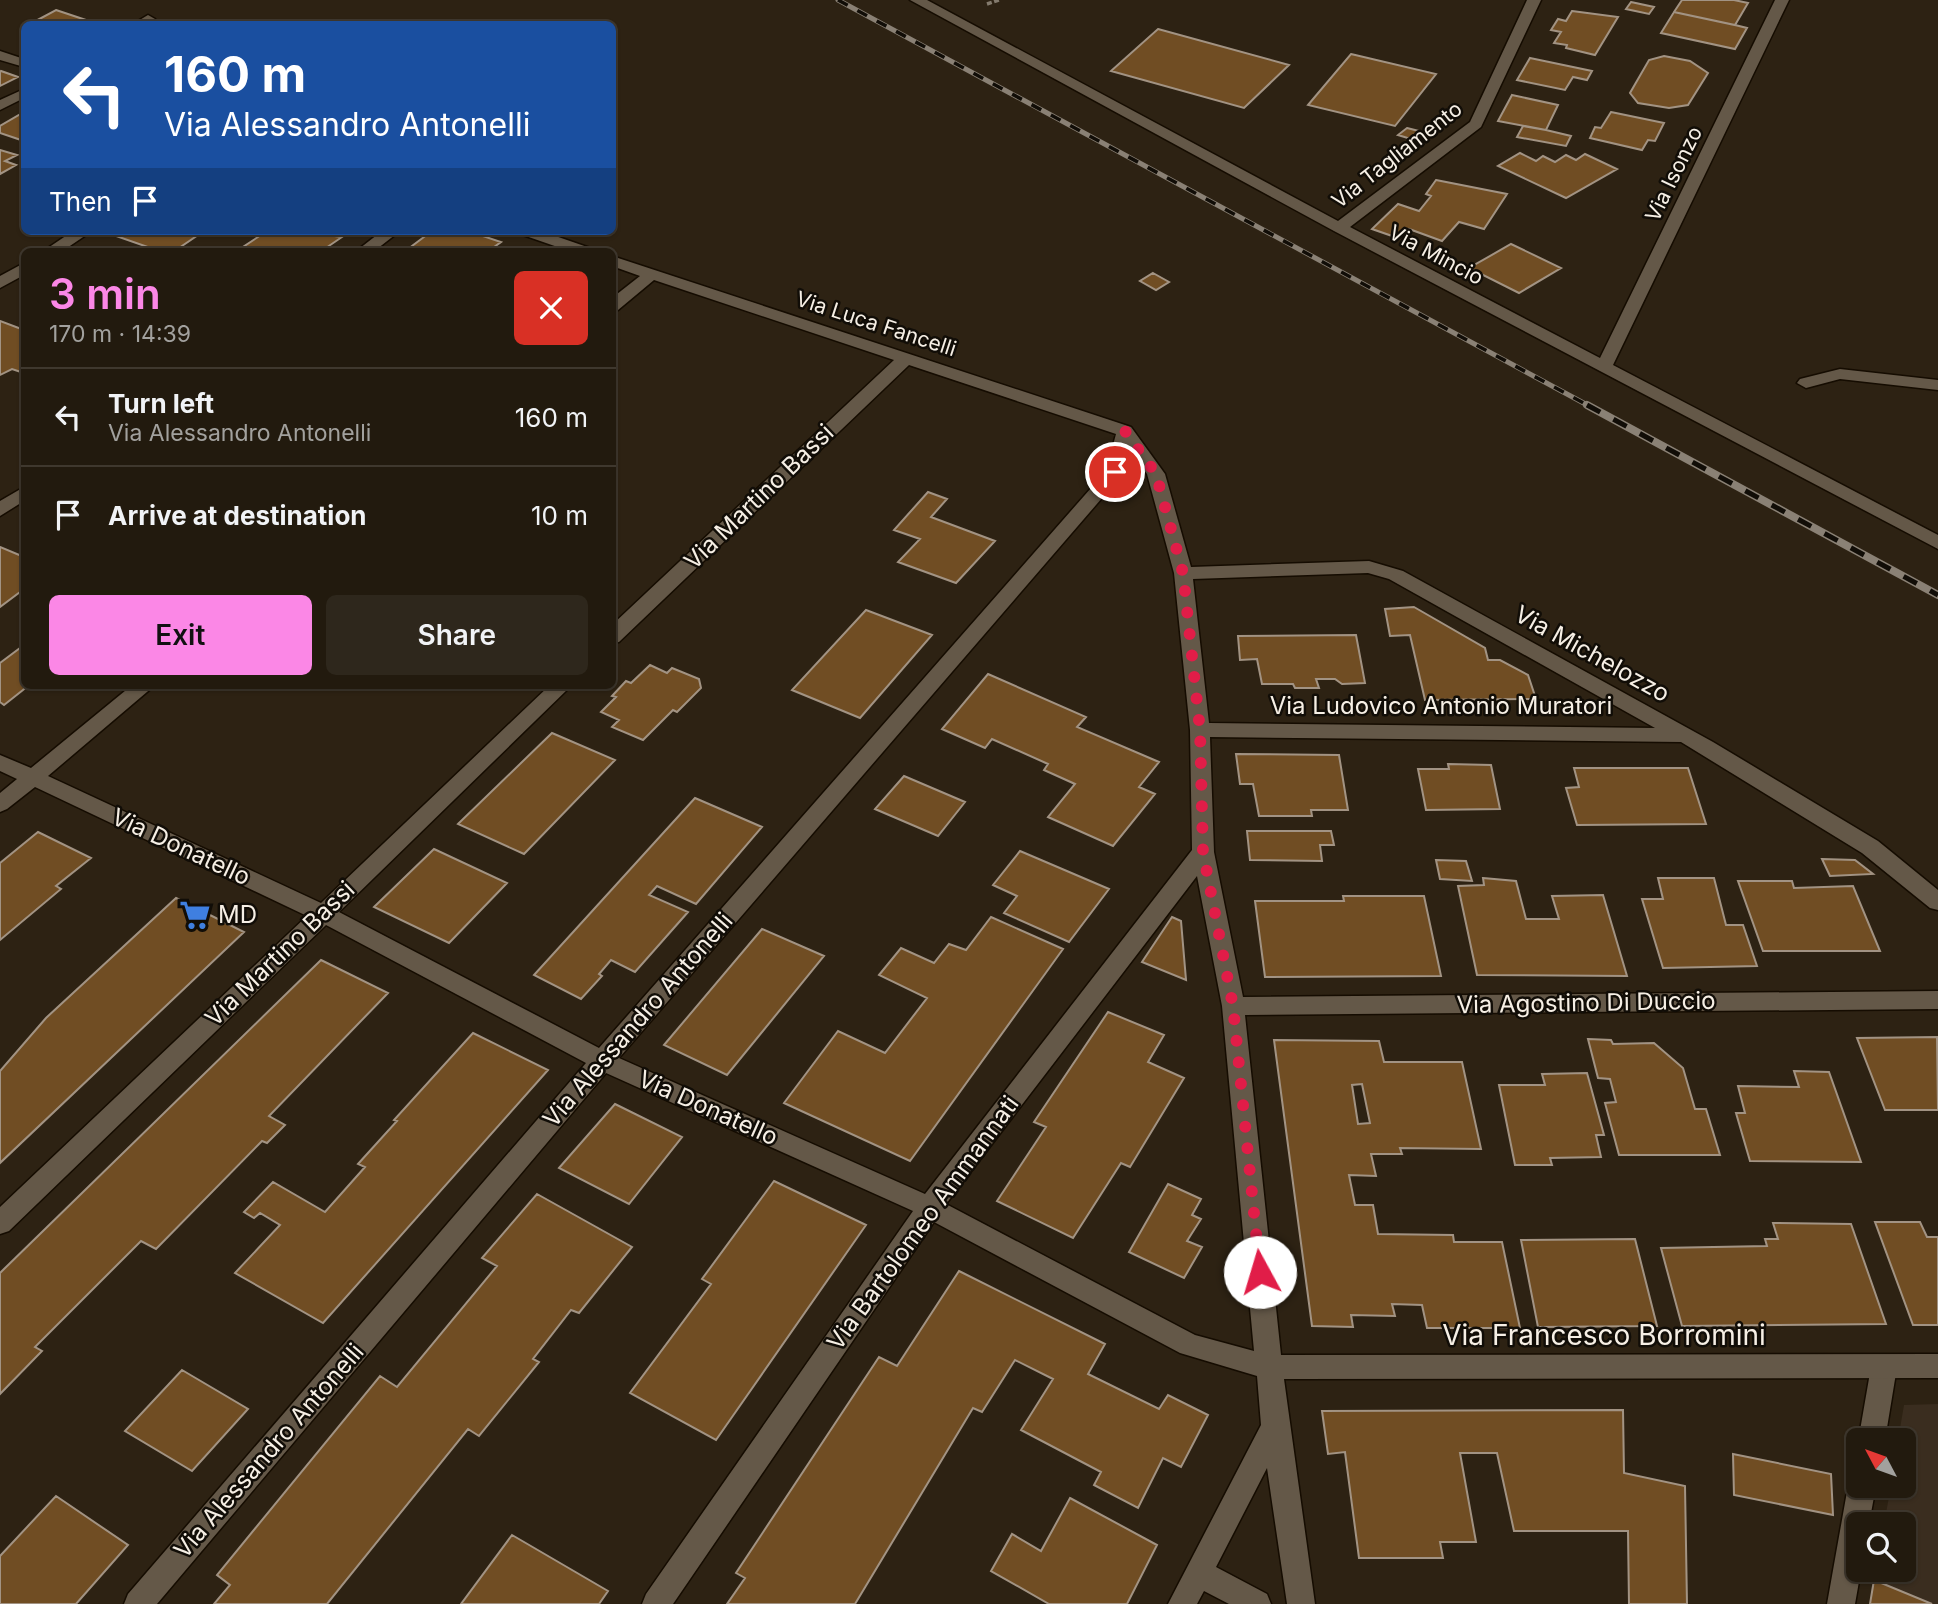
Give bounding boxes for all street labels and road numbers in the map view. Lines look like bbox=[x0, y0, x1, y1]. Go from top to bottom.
street label: Via Tagliamento bbox=[1327, 96, 1467, 213]
street label: Via Isonzo bbox=[1640, 122, 1707, 225]
street label: Via Mincio bbox=[1385, 219, 1488, 290]
street label: Via Luca Fancelli bbox=[793, 286, 959, 361]
street label: Via Martino Bassi bbox=[678, 418, 839, 575]
street label: Via Michelozzo bbox=[1510, 599, 1675, 708]
street label: Via Ludovico Antonio Muratori bbox=[1270, 691, 1612, 720]
street label: Via Donatello bbox=[107, 802, 255, 891]
street label: Via Martino Bassi bbox=[199, 875, 360, 1032]
street label: Via Alessandro Antonelli bbox=[537, 906, 739, 1133]
street label: Via Agostino Di Duccio bbox=[1456, 986, 1716, 1019]
street label: Via Donatello bbox=[634, 1064, 782, 1151]
street label: Via Bartolomeo Ammannati bbox=[821, 1090, 1025, 1355]
street label: Via Francesco Borromini bbox=[1442, 1318, 1766, 1352]
street label: Via Alessandro Antonelli bbox=[168, 1337, 370, 1564]

